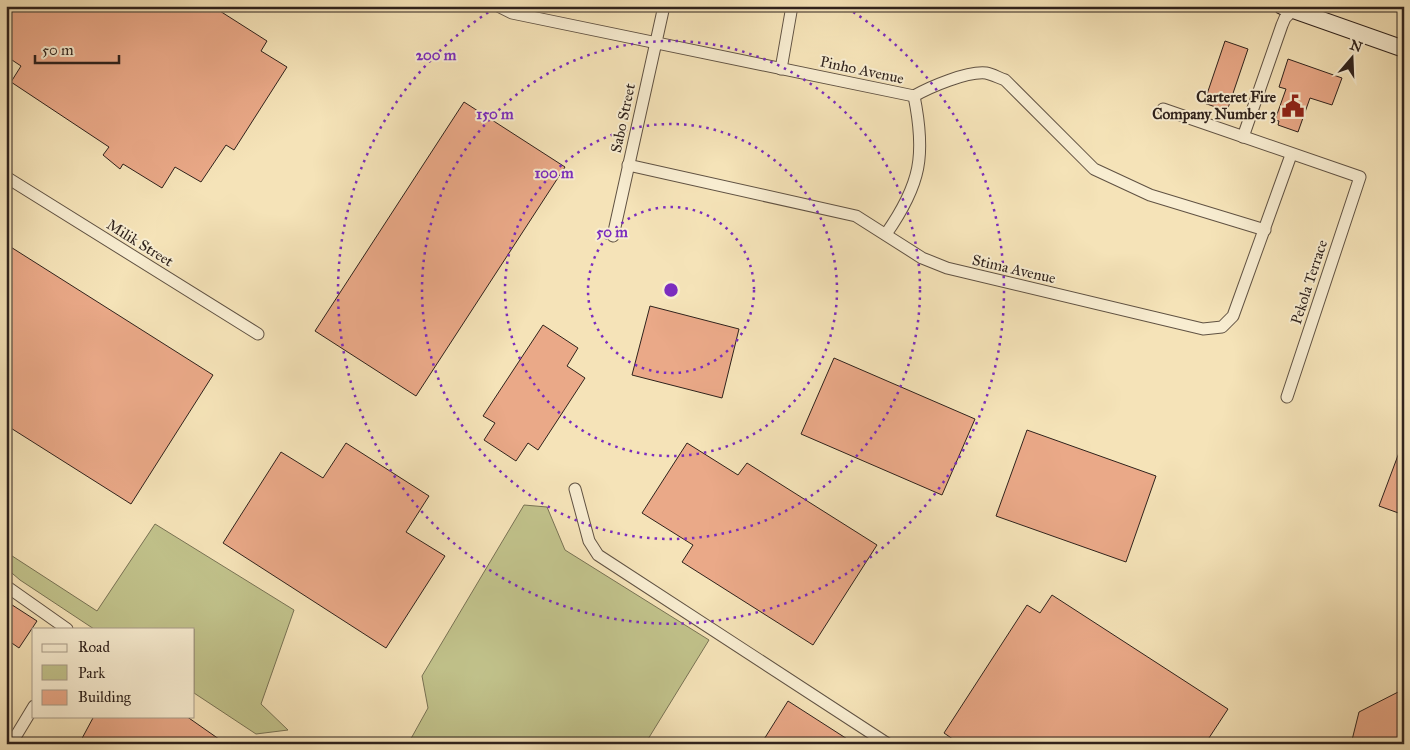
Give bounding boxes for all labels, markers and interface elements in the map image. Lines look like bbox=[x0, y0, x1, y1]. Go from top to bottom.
scale bar bbox=[35, 32, 119, 64]
north arrow bbox=[1328, 32, 1378, 82]
text: N bbox=[1348, 36, 1365, 56]
text: 50 m bbox=[42, 41, 74, 59]
text: 200 m bbox=[416, 46, 457, 64]
street label: Pinho Avenue bbox=[819, 52, 905, 88]
street label: Sabo Street bbox=[607, 81, 639, 154]
place label: Carteret Fire Company Number 3 bbox=[1152, 88, 1277, 124]
public building icon: Carteret Fire Company Number 3 bbox=[1280, 93, 1306, 119]
text: 150 m bbox=[476, 105, 514, 123]
text: 100 m bbox=[534, 164, 574, 182]
street label: Milik Street bbox=[103, 215, 177, 271]
text: 50 m bbox=[596, 223, 628, 241]
street label: Pekola Terrace bbox=[1287, 237, 1331, 327]
street label: Stima Avenue bbox=[970, 251, 1058, 287]
centre of rings bbox=[662, 281, 680, 299]
legend bbox=[32, 628, 195, 718]
text: Road bbox=[78, 638, 110, 656]
text: Park bbox=[78, 664, 105, 682]
text: Building bbox=[78, 688, 132, 706]

